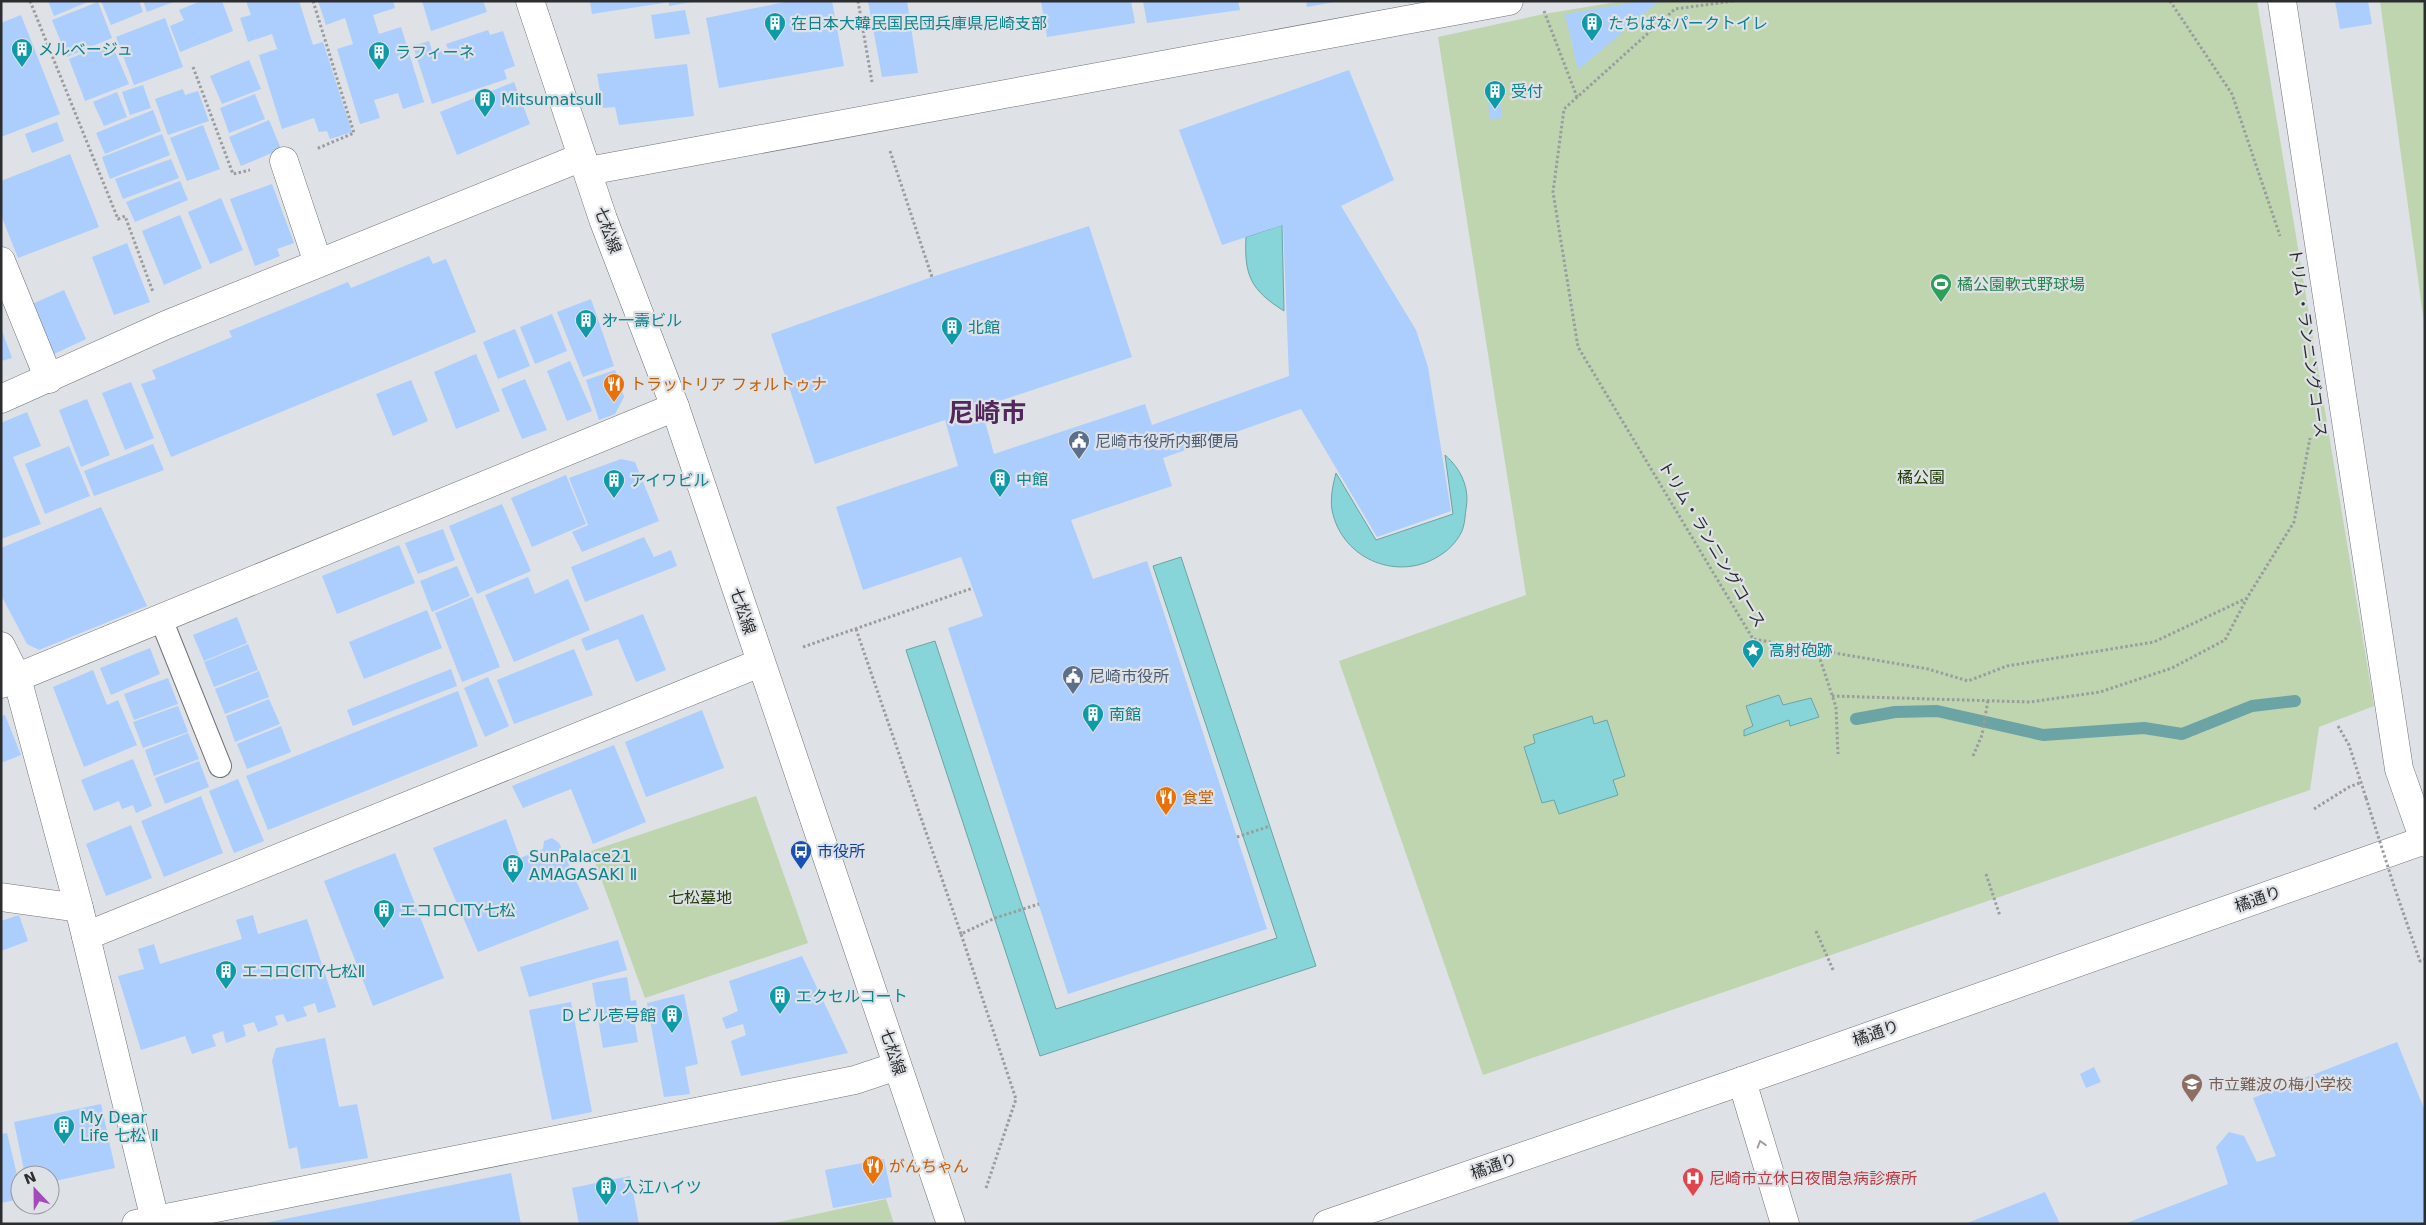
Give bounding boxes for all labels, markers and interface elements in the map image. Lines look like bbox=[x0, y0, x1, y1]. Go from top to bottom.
building icon: 在日本大韓民国民団兵庫県尼崎支部 bbox=[763, 11, 787, 42]
building icon: たちばなパークトイレ bbox=[1580, 11, 1604, 42]
place label: 在日本大韓民国民団兵庫県尼崎支部 bbox=[791, 14, 1047, 33]
place label: たちばなパークトイレ bbox=[1608, 14, 1768, 33]
building icon: メルベージュ bbox=[10, 37, 34, 68]
place label: メルベージュ bbox=[38, 40, 133, 59]
building icon: ラフィーネ bbox=[367, 40, 391, 71]
place label: ラフィーネ bbox=[395, 43, 475, 62]
building icon: 受付 bbox=[1483, 79, 1507, 110]
place label: 受付 bbox=[1511, 82, 1543, 101]
building icon: MitsumatsuⅡ bbox=[473, 87, 497, 118]
place label: MitsumatsuⅡ bbox=[501, 90, 602, 109]
street label: 七松線 bbox=[591, 204, 625, 256]
street label: トリム・ランニングコース bbox=[2285, 247, 2331, 439]
sports icon: 橘公園軟式野球場 bbox=[1929, 272, 1953, 303]
place label: 橘公園軟式野球場 bbox=[1957, 275, 2085, 294]
building icon: 㐧一壽ビル bbox=[574, 308, 598, 339]
place label: 㐧一壽ビル bbox=[602, 311, 682, 330]
building icon: 北館 bbox=[940, 315, 964, 346]
place label: 北館 bbox=[968, 318, 1000, 337]
restaurant icon: トラットリア フォルトゥナ bbox=[602, 372, 626, 403]
place label: トラットリア フォルトゥナ bbox=[630, 375, 827, 394]
district label: 尼崎市 bbox=[948, 398, 1026, 428]
public building icon: 尼崎市役所内郵便局 bbox=[1067, 429, 1091, 460]
place label: 尼崎市役所内郵便局 bbox=[1095, 432, 1239, 451]
street label: トリム・ランニングコース bbox=[1655, 457, 1769, 631]
building icon: 中館 bbox=[988, 467, 1012, 498]
building icon: アイワビル bbox=[602, 468, 626, 499]
park label: 橘公園 bbox=[1897, 468, 1945, 487]
place label: 中館 bbox=[1016, 470, 1048, 489]
place label: アイワビル bbox=[630, 471, 709, 490]
street label: 七松線 bbox=[727, 585, 759, 637]
place icon: 高射砲跡 bbox=[1741, 638, 1765, 669]
place label: 高射砲跡 bbox=[1769, 641, 1833, 660]
public building icon: 尼崎市役所 bbox=[1061, 664, 1085, 695]
place label: 尼崎市役所 bbox=[1089, 667, 1169, 686]
building icon: 南館 bbox=[1081, 702, 1105, 733]
place label: 南館 bbox=[1109, 705, 1141, 724]
restaurant icon: 食堂 bbox=[1154, 785, 1178, 816]
place label: 食堂 bbox=[1182, 788, 1214, 807]
bus stop icon: 市役所 bbox=[789, 839, 813, 870]
place label: 市役所 bbox=[817, 842, 865, 861]
place label: SunPalace21 AMAGASAKI Ⅱ bbox=[529, 847, 637, 884]
building icon: SunPalace21 AMAGASAKI Ⅱ bbox=[501, 853, 525, 884]
street label: 橘通り bbox=[2232, 882, 2284, 916]
park label: 七松墓地 bbox=[668, 888, 732, 907]
building icon: エコロCITY七松 bbox=[372, 898, 396, 929]
place label: エコロCITY七松 bbox=[400, 901, 515, 920]
building icon: エコロCITY七松Ⅱ bbox=[214, 959, 238, 990]
place label: エコロCITY七松Ⅱ bbox=[242, 962, 365, 981]
building icon: エクセルコート bbox=[768, 984, 792, 1015]
place label: エクセルコート bbox=[796, 987, 908, 1006]
building icon: Ｄビル壱号館 bbox=[660, 1003, 684, 1034]
place label: Ｄビル壱号館 bbox=[560, 1006, 656, 1025]
street label: 橘通り bbox=[1850, 1016, 1902, 1050]
street label: 七松線 bbox=[877, 1026, 909, 1078]
school or university icon: 市立難波の梅小学校 bbox=[2180, 1072, 2204, 1103]
place label: 市立難波の梅小学校 bbox=[2208, 1075, 2352, 1094]
place label: My Dear Life 七松 Ⅱ bbox=[80, 1108, 159, 1145]
building icon: My Dear Life 七松 Ⅱ bbox=[52, 1114, 76, 1145]
one-way arrow bbox=[1756, 1140, 1766, 1148]
street label: 橘通り bbox=[1468, 1149, 1520, 1183]
restaurant icon: がんちゃん bbox=[861, 1154, 885, 1185]
place label: がんちゃん bbox=[889, 1157, 969, 1176]
north arrow bbox=[10, 1165, 60, 1215]
hospital icon: 尼崎市立休日夜間急病診療所 bbox=[1681, 1166, 1705, 1197]
text: N bbox=[22, 1168, 39, 1188]
place label: 尼崎市立休日夜間急病診療所 bbox=[1709, 1169, 1917, 1188]
building icon: 入江ハイツ bbox=[594, 1175, 618, 1206]
place label: 入江ハイツ bbox=[622, 1178, 702, 1197]

